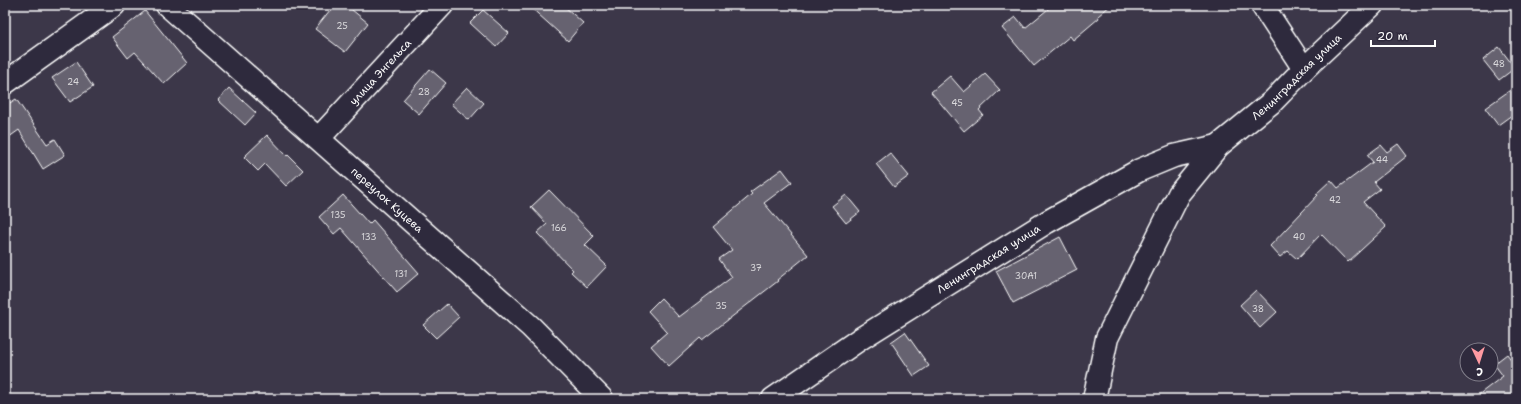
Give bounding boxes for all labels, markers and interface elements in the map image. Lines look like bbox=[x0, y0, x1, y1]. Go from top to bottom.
house number: 25 bbox=[336, 20, 348, 32]
scale bar bbox=[1371, 22, 1435, 48]
text: 20 m bbox=[1377, 28, 1408, 44]
street label: Ленинградская улица bbox=[1249, 30, 1345, 124]
street label: улица Энгельса bbox=[346, 36, 415, 108]
house number: 48 bbox=[1493, 58, 1505, 70]
house number: 24 bbox=[67, 76, 79, 88]
house number: 28 bbox=[418, 86, 430, 98]
house number: 45 bbox=[951, 97, 963, 109]
house number: 44 bbox=[1376, 154, 1388, 166]
street label: переулок Куцева bbox=[347, 164, 426, 236]
house number: 42 bbox=[1329, 194, 1341, 206]
house number: 135 bbox=[331, 209, 345, 221]
street label: Ленинградская улица bbox=[934, 221, 1043, 297]
house number: 166 bbox=[551, 222, 567, 234]
house number: 133 bbox=[361, 231, 377, 243]
house number: 40 bbox=[1293, 231, 1305, 243]
house number: 37 bbox=[750, 262, 762, 274]
house number: 131 bbox=[395, 268, 407, 280]
house number: 30А1 bbox=[1015, 270, 1037, 282]
house number: 35 bbox=[715, 300, 727, 312]
house number: 38 bbox=[1252, 303, 1264, 315]
north arrow bbox=[1459, 342, 1499, 382]
text: С bbox=[1476, 364, 1484, 379]

